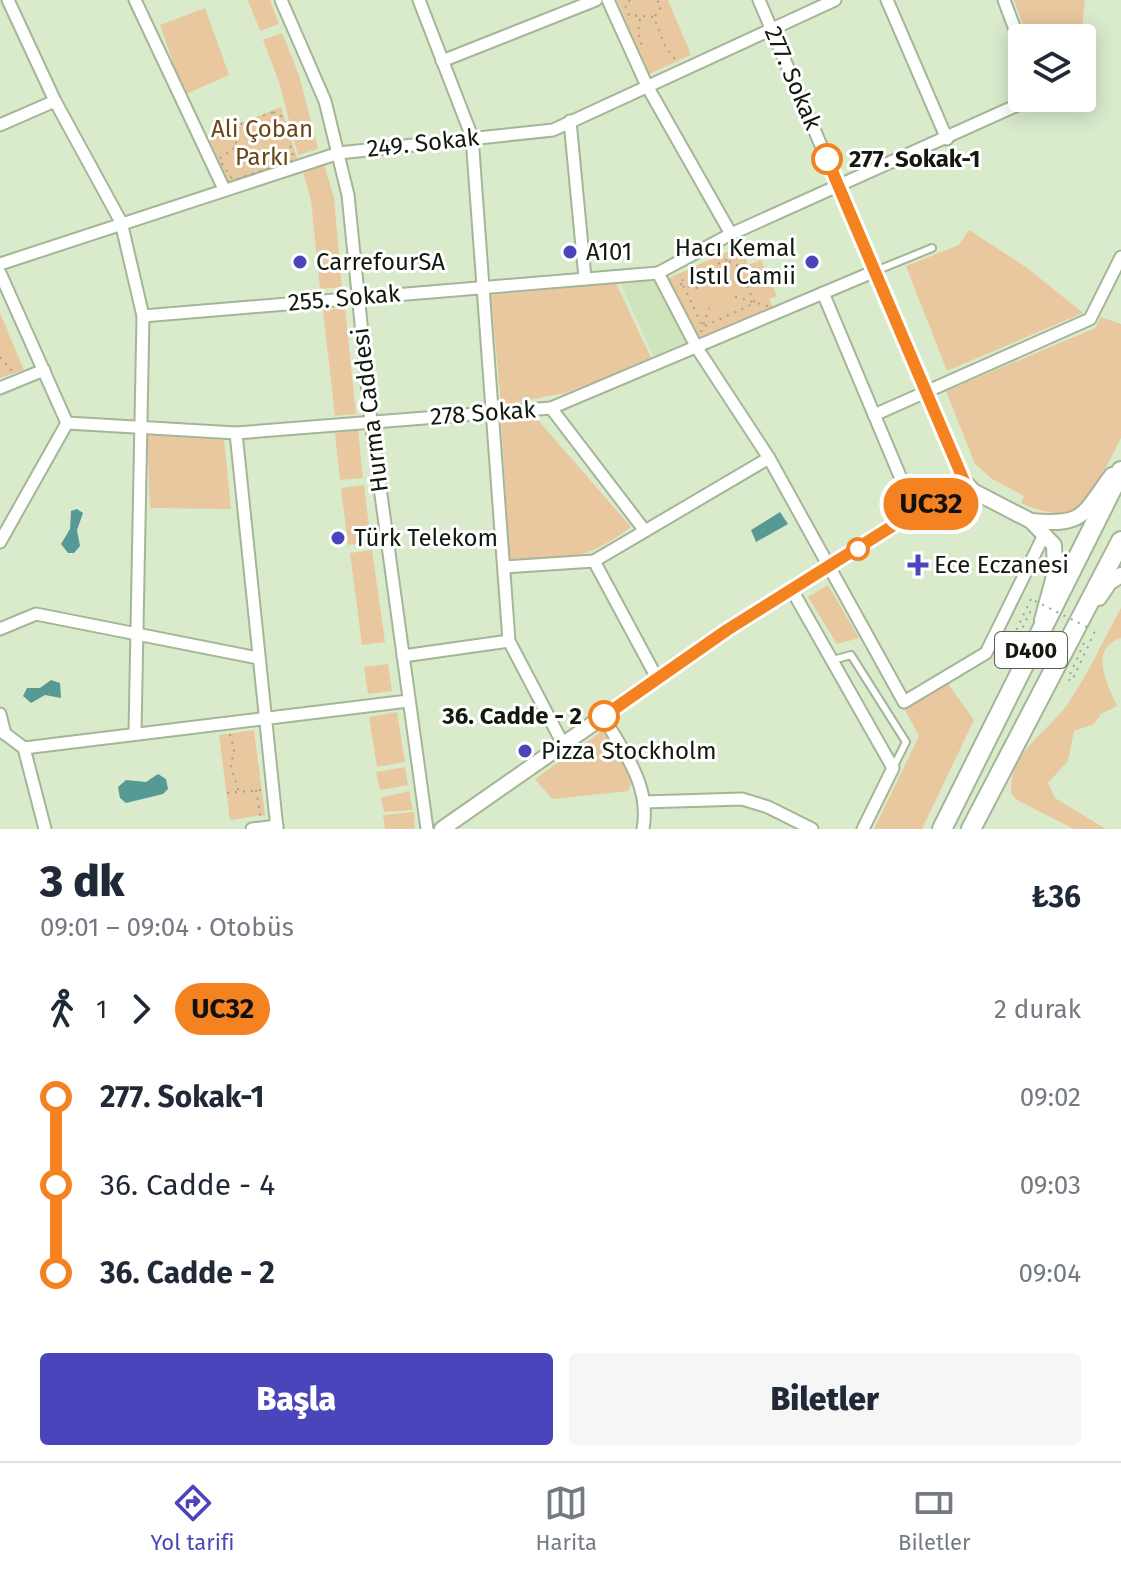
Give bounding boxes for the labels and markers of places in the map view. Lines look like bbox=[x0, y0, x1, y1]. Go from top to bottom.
marker: 277. Sokak-1 bbox=[812, 144, 842, 174]
place label: 277. Sokak-1 bbox=[849, 145, 981, 173]
place label: Hacı Kemal Istıl Camii bbox=[675, 234, 796, 290]
place label: A101 bbox=[586, 238, 632, 266]
marker: A101 bbox=[561, 243, 579, 261]
place label: CarrefourSA bbox=[316, 248, 445, 276]
marker: CarrefourSA bbox=[291, 253, 309, 271]
marker: Hacı Kemal Istıl Camii bbox=[803, 253, 821, 271]
place label: Türk Telekom bbox=[354, 524, 498, 552]
marker: Türk Telekom bbox=[329, 529, 347, 547]
unlabelled marker bbox=[847, 538, 869, 560]
place label: Ece Eczanesi bbox=[934, 551, 1069, 579]
marker: Ece Eczanesi bbox=[909, 556, 927, 574]
marker: 36. Cadde - 2 bbox=[589, 701, 619, 731]
place label: 36. Cadde - 2 bbox=[441, 702, 582, 730]
place label: Pizza Stockholm bbox=[541, 737, 717, 765]
marker: Pizza Stockholm bbox=[516, 742, 534, 760]

